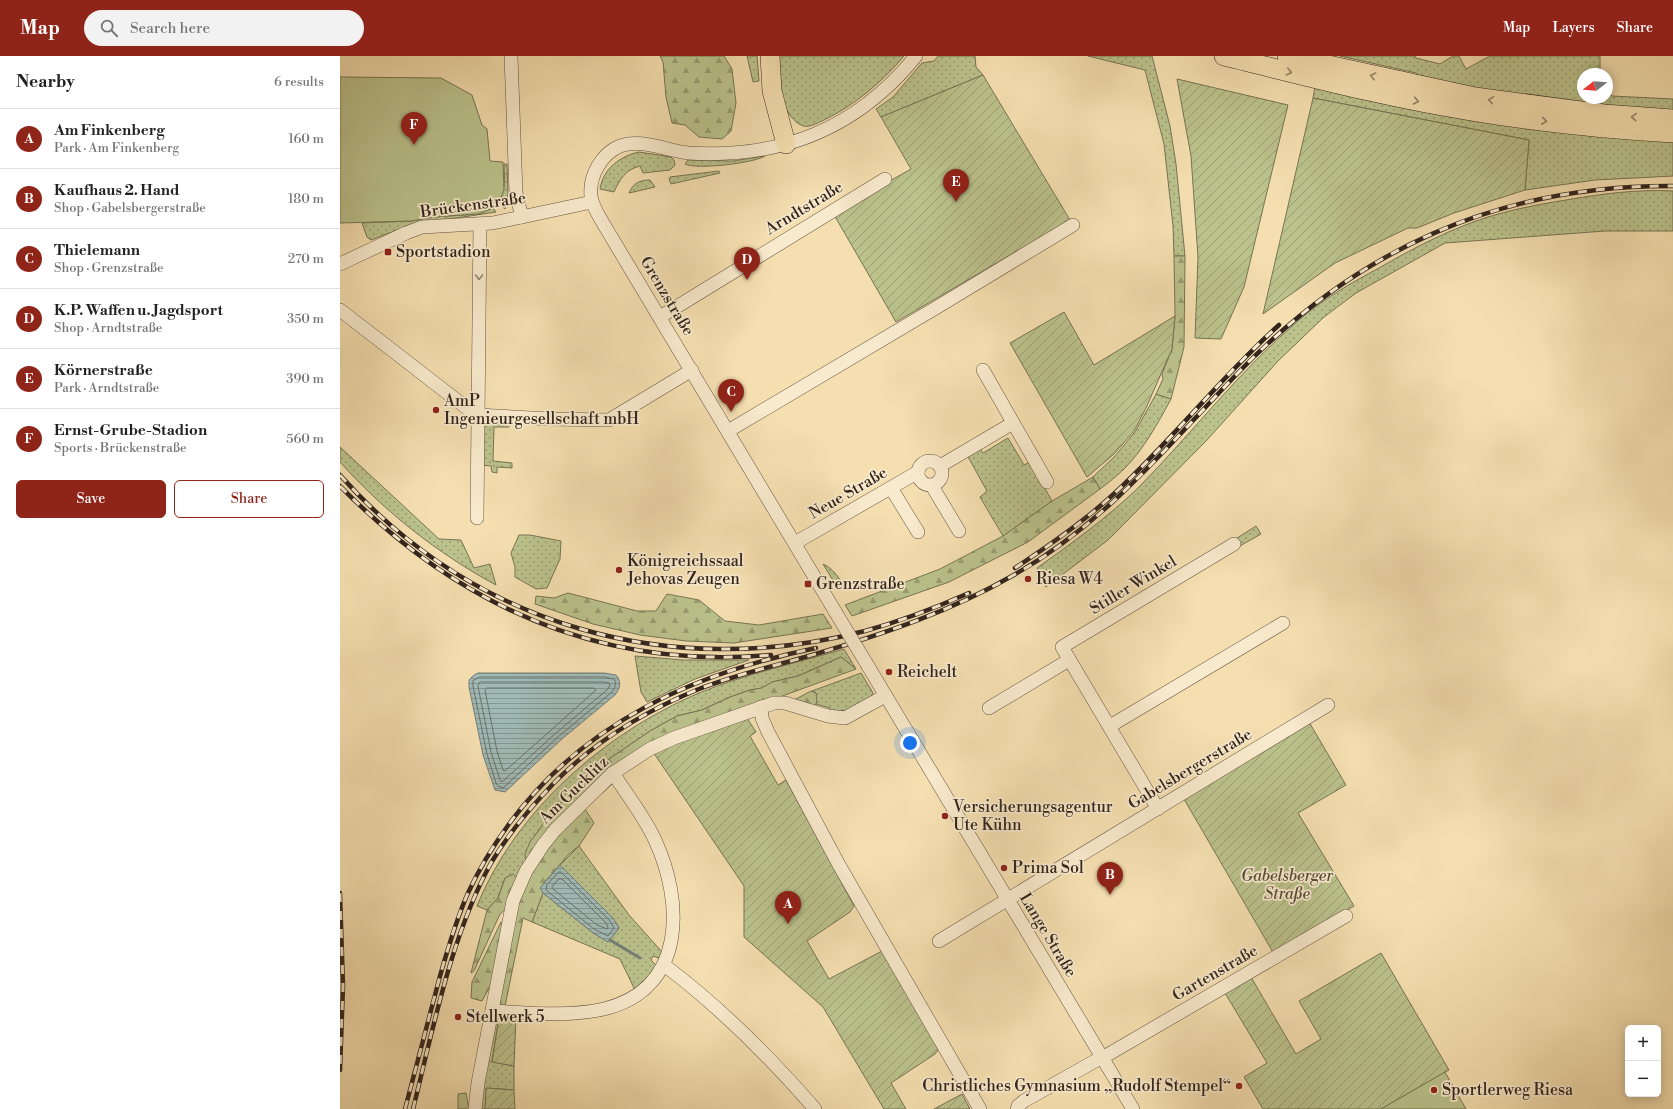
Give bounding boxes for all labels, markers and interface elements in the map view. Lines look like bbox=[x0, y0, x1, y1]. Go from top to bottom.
search box bbox=[84, 10, 364, 46]
text: Map bbox=[20, 16, 60, 40]
icon: search bbox=[98, 17, 120, 39]
text: Search here bbox=[130, 19, 210, 38]
text: Map bbox=[1503, 19, 1530, 37]
text: Layers bbox=[1552, 19, 1595, 37]
text: Share bbox=[1617, 19, 1653, 37]
one-way arrow bbox=[1286, 67, 1292, 75]
north arrow bbox=[1577, 68, 1613, 104]
text: Nearby bbox=[16, 71, 75, 93]
one-way arrow bbox=[1370, 72, 1376, 80]
text: 6 results bbox=[274, 74, 324, 90]
one-way arrow bbox=[1413, 96, 1419, 104]
one-way arrow bbox=[1488, 96, 1494, 105]
pin: F bbox=[401, 112, 427, 145]
one-way arrow bbox=[1631, 112, 1637, 121]
one-way arrow bbox=[1541, 117, 1547, 126]
text: Am Finkenberg bbox=[54, 121, 165, 140]
text: A bbox=[24, 131, 34, 147]
text: 160 m bbox=[288, 131, 324, 147]
text: Park · Am Finkenberg bbox=[54, 140, 179, 156]
pin: E bbox=[943, 169, 969, 202]
street label: Arndtstraße bbox=[761, 177, 847, 240]
text: Kaufhaus 2. Hand bbox=[54, 181, 179, 200]
street label: Brückenstraße bbox=[418, 188, 527, 222]
text: B bbox=[24, 191, 34, 207]
text: 180 m bbox=[288, 191, 324, 207]
text: Shop · Gabelsbergerstraße bbox=[54, 200, 206, 216]
text: Thielemann bbox=[54, 241, 140, 260]
place label: Sportstadion bbox=[396, 242, 491, 262]
marker: Sportstadion bbox=[383, 247, 393, 257]
pin: D bbox=[734, 247, 760, 280]
text: C bbox=[24, 251, 34, 267]
text: 270 m bbox=[288, 251, 324, 267]
street label: Grenzstraße bbox=[636, 253, 698, 339]
text: Shop · Grenzstraße bbox=[54, 260, 164, 276]
one-way arrow bbox=[475, 274, 483, 280]
text: K.P. Waffen u. Jagdsport bbox=[54, 301, 223, 320]
text: D bbox=[24, 311, 34, 327]
text: 350 m bbox=[287, 311, 324, 327]
text: Shop · Arndtstraße bbox=[54, 320, 162, 336]
text: Körnerstraße bbox=[54, 361, 153, 380]
text: E bbox=[24, 371, 34, 387]
text: 390 m bbox=[286, 371, 324, 387]
pin: C bbox=[718, 379, 744, 412]
text: Park · Arndtstraße bbox=[54, 380, 159, 396]
place label: AmP Ingenieurgesellschaft mbH bbox=[443, 391, 639, 429]
marker: AmP Ingenieurgesellschaft mbH bbox=[431, 405, 441, 415]
text: Ernst-Grube-Stadion bbox=[54, 421, 207, 440]
text: F bbox=[24, 431, 34, 447]
text: 560 m bbox=[286, 431, 324, 447]
text: Sports · Brückenstraße bbox=[54, 440, 187, 456]
street label: Neue Straße bbox=[805, 463, 891, 523]
button: Save bbox=[16, 480, 166, 518]
button: Share bbox=[174, 480, 324, 518]
place label: Königreichssaal Jehovas Zeugen bbox=[626, 551, 744, 589]
street label: Stiller Winkel bbox=[1086, 551, 1180, 619]
marker: Königreichssaal Jehovas Zeugen bbox=[614, 565, 624, 575]
place label: Riesa W4 bbox=[1036, 569, 1103, 589]
place label: Grenzstraße bbox=[816, 574, 905, 594]
marker: Riesa W4 bbox=[1023, 574, 1033, 584]
marker: Grenzstraße bbox=[803, 579, 813, 589]
place label: Reichelt bbox=[897, 662, 958, 682]
marker: Reichelt bbox=[884, 667, 894, 677]
street label: Gabelsbergerstraße bbox=[1125, 724, 1255, 814]
your location bbox=[900, 733, 920, 753]
street label: Am Gucklitz bbox=[534, 752, 613, 829]
place label: Versicherungsagentur Ute Kühn bbox=[952, 797, 1113, 835]
marker: Versicherungsagentur Ute Kühn bbox=[940, 811, 950, 821]
place label: Prima Sol bbox=[1012, 858, 1084, 878]
pin: B bbox=[1097, 862, 1123, 895]
marker: Prima Sol bbox=[999, 863, 1009, 873]
park label: Gabelsberger Straße bbox=[1241, 866, 1334, 904]
street label: Lange Straße bbox=[1015, 889, 1081, 981]
pin: A bbox=[775, 891, 801, 924]
street label: Gartenstraße bbox=[1169, 941, 1261, 1005]
place label: Stellwerk 5 bbox=[466, 1007, 545, 1027]
marker: Stellwerk 5 bbox=[453, 1012, 463, 1022]
map controls bbox=[1625, 1025, 1661, 1097]
button: + bbox=[1625, 1025, 1661, 1061]
button: − bbox=[1625, 1061, 1661, 1097]
place label: Christliches Gymnasium „Rudolf Stempel“ bbox=[922, 1076, 1231, 1096]
place label: Sportlerweg Riesa bbox=[1442, 1080, 1574, 1100]
marker: Christliches Gymnasium „Rudolf Stempel“ bbox=[1234, 1081, 1244, 1091]
marker: Sportlerweg Riesa bbox=[1429, 1085, 1439, 1095]

